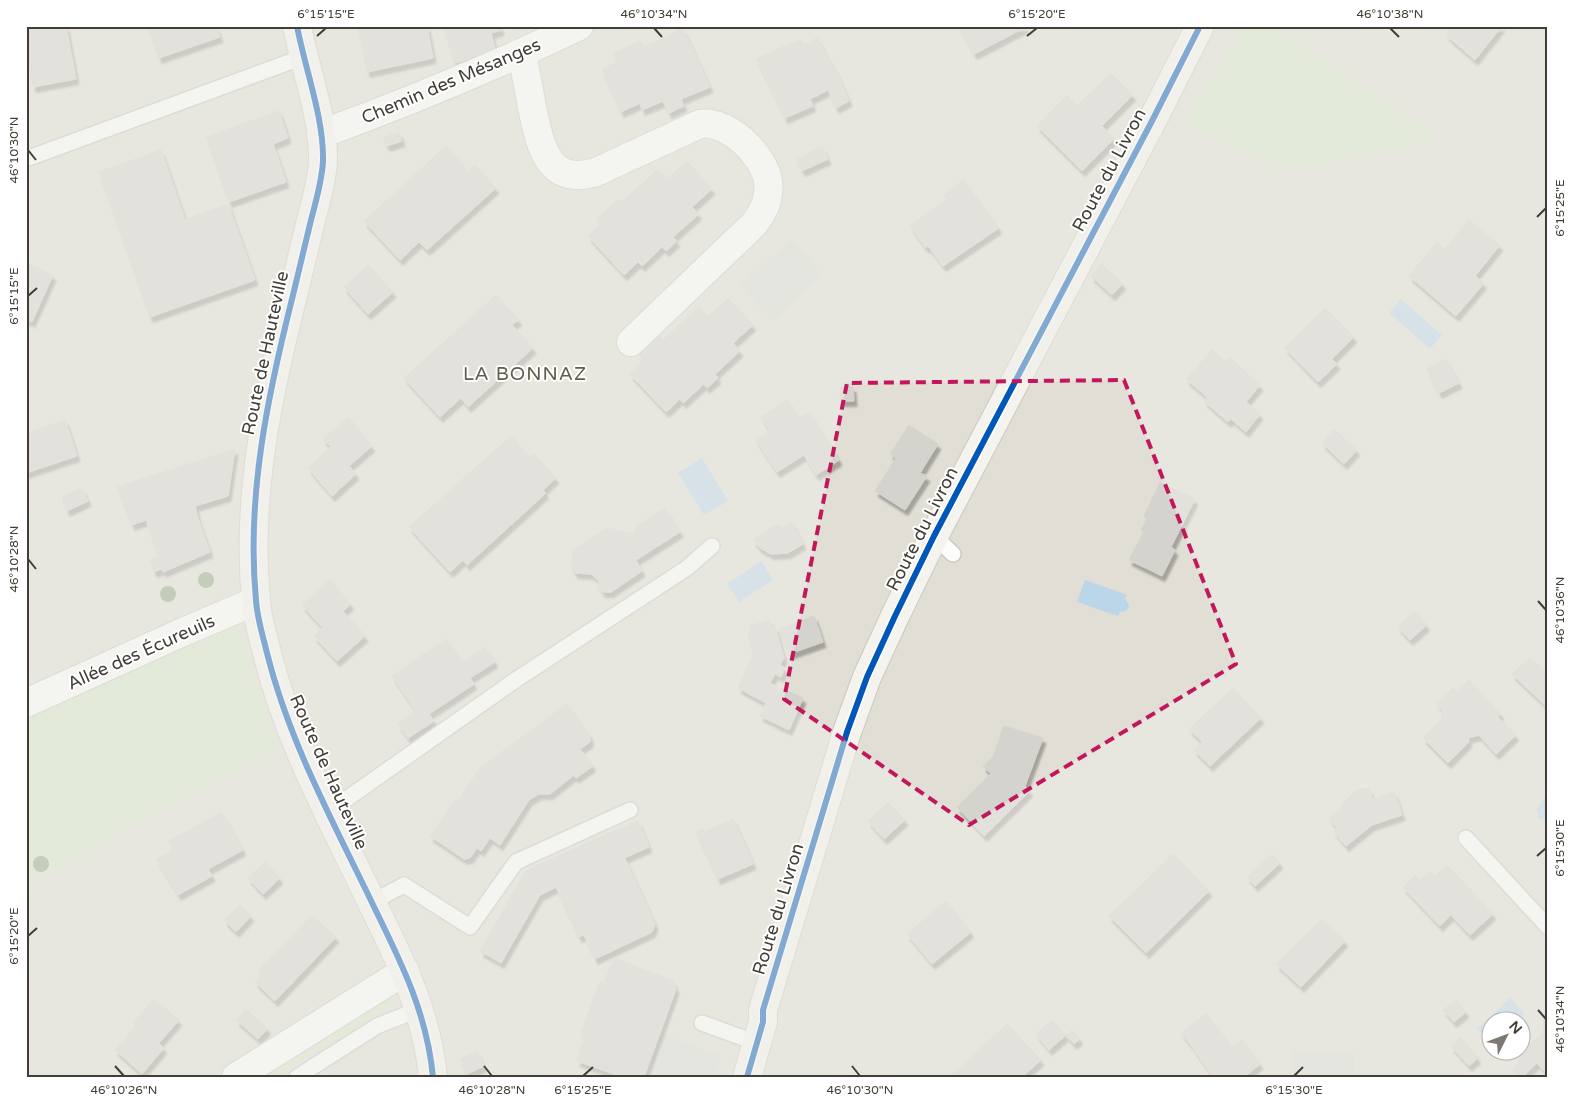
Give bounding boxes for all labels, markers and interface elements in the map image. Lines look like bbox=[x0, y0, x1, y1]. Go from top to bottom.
text: 6°15'15"E bbox=[297, 7, 355, 21]
text: 46°10'34"N bbox=[621, 7, 687, 21]
text: 6°15'20"E bbox=[1008, 7, 1066, 21]
text: 46°10'38"N bbox=[1357, 7, 1423, 21]
street label: Chemin des Mésanges bbox=[358, 33, 544, 129]
street label: Route du Livron bbox=[1067, 105, 1151, 235]
text: 46°10'30"N bbox=[7, 117, 21, 183]
text: 6°15'25"E bbox=[1553, 179, 1567, 237]
text: 6°15'15"E bbox=[7, 267, 21, 325]
street label: Route de Hauteville bbox=[237, 269, 293, 437]
district label: LA BONNAZ bbox=[463, 363, 587, 385]
street label: Route du Livron bbox=[881, 463, 963, 595]
text: 46°10'28"N bbox=[7, 526, 21, 592]
text: 46°10'36"N bbox=[1553, 577, 1567, 643]
street label: Allée des Écureuils bbox=[64, 610, 218, 694]
street label: Route de Hauteville bbox=[285, 691, 373, 853]
text: 6°15'30"E bbox=[1553, 819, 1567, 877]
street label: Route du Livron bbox=[748, 841, 808, 977]
text: 6°15'20"E bbox=[7, 907, 21, 965]
text: 46°10'34"N bbox=[1553, 986, 1567, 1052]
north arrow bbox=[1482, 1010, 1532, 1060]
text: N bbox=[1505, 1018, 1525, 1038]
text: 46°10'26"N bbox=[91, 1083, 157, 1097]
text: 46°10'28"N bbox=[459, 1083, 525, 1097]
text: 6°15'25"E bbox=[554, 1083, 612, 1097]
text: 46°10'30"N bbox=[827, 1083, 893, 1097]
text: 6°15'30"E bbox=[1265, 1083, 1323, 1097]

